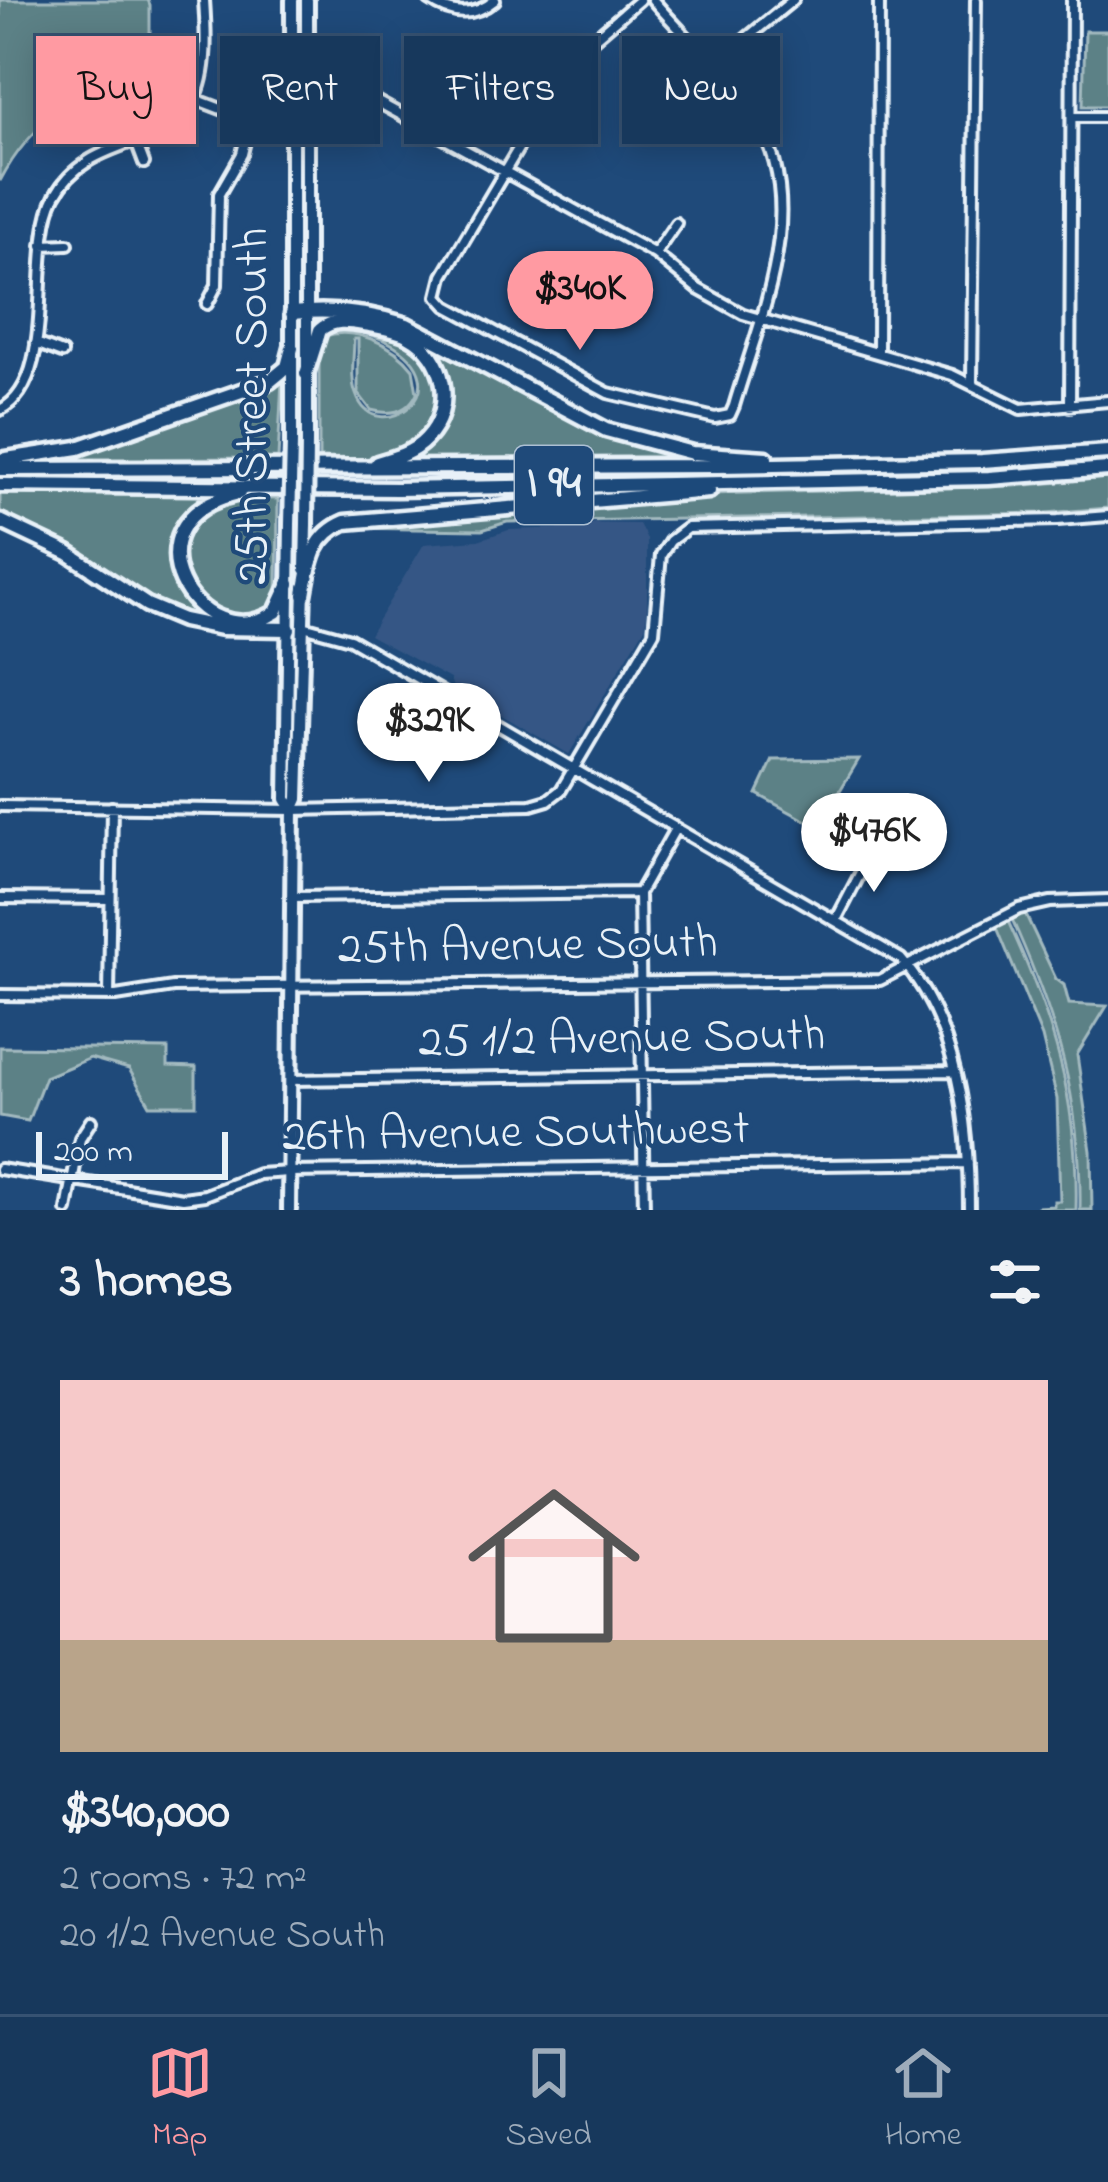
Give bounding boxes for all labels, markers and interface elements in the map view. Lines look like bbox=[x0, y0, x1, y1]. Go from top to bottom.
chip: Buy bbox=[36, 36, 196, 144]
chip: Rent bbox=[220, 36, 380, 144]
chip: Filters bbox=[404, 36, 598, 144]
chip: New bbox=[622, 36, 780, 144]
street label: 25th Street South bbox=[219, 227, 289, 585]
pin: $340K bbox=[496, 251, 664, 353]
text: $340K bbox=[534, 261, 626, 318]
road number: I 94 bbox=[515, 446, 593, 524]
pin: $329K bbox=[345, 683, 513, 785]
text: $329K bbox=[384, 693, 474, 750]
pin: $476K bbox=[790, 793, 958, 895]
text: $476K bbox=[828, 803, 920, 860]
street label: 25th Avenue South bbox=[338, 909, 718, 985]
street label: 25 1/2 Avenue South bbox=[418, 1001, 826, 1079]
street label: 26th Avenue Southwest bbox=[282, 1095, 750, 1173]
scale bar bbox=[36, 1126, 228, 1179]
text: 200 m bbox=[54, 1129, 133, 1177]
text: 3 homes bbox=[60, 1245, 233, 1320]
icon: filters bbox=[982, 1249, 1048, 1315]
icon: home bbox=[446, 1458, 662, 1674]
text: $340,000 bbox=[60, 1776, 230, 1851]
text: 2 rooms · 72 m² bbox=[60, 1851, 307, 1908]
text: 20 1/2 Avenue South bbox=[60, 1908, 385, 1965]
tab: Map bbox=[147, 2040, 213, 2160]
tab: Saved bbox=[506, 2040, 592, 2160]
tab: Home bbox=[885, 2040, 961, 2160]

